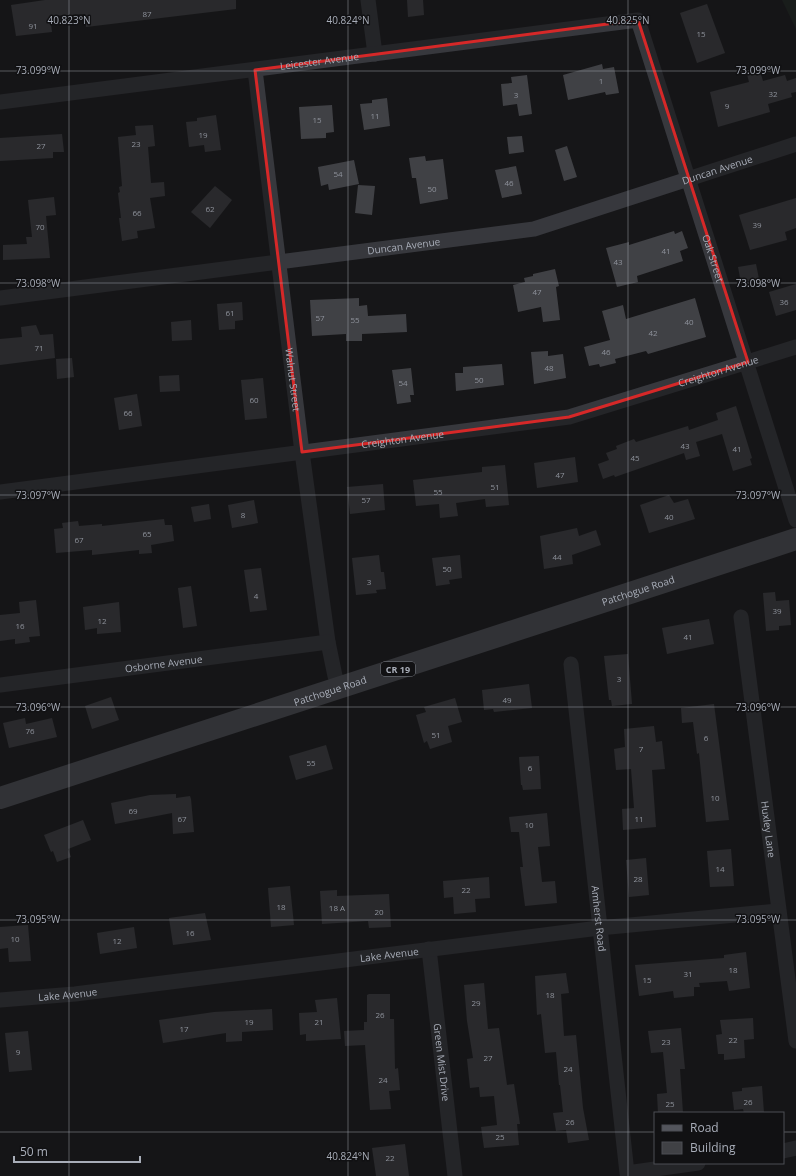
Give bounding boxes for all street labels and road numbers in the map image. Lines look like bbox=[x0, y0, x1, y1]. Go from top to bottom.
street label: Leicester Avenue bbox=[279, 49, 360, 73]
street label: Duncan Avenue bbox=[680, 151, 755, 188]
street label: Oak Street bbox=[699, 233, 727, 284]
street label: Duncan Avenue bbox=[366, 234, 441, 257]
street label: Walnut Street bbox=[282, 347, 304, 413]
street label: Creighton Avenue bbox=[676, 352, 760, 390]
street label: Creighton Avenue bbox=[360, 427, 445, 451]
street label: Patchogue Road bbox=[600, 572, 676, 609]
street label: Osborne Avenue bbox=[124, 651, 204, 676]
road number: CR 19 bbox=[381, 662, 415, 676]
street label: Patchogue Road bbox=[292, 672, 368, 709]
street label: Huxley Lane bbox=[758, 800, 779, 859]
street label: Amherst Road bbox=[588, 885, 610, 952]
street label: Lake Avenue bbox=[359, 944, 420, 965]
street label: Lake Avenue bbox=[38, 984, 98, 1004]
street label: Green Mist Drive bbox=[431, 1023, 453, 1102]

